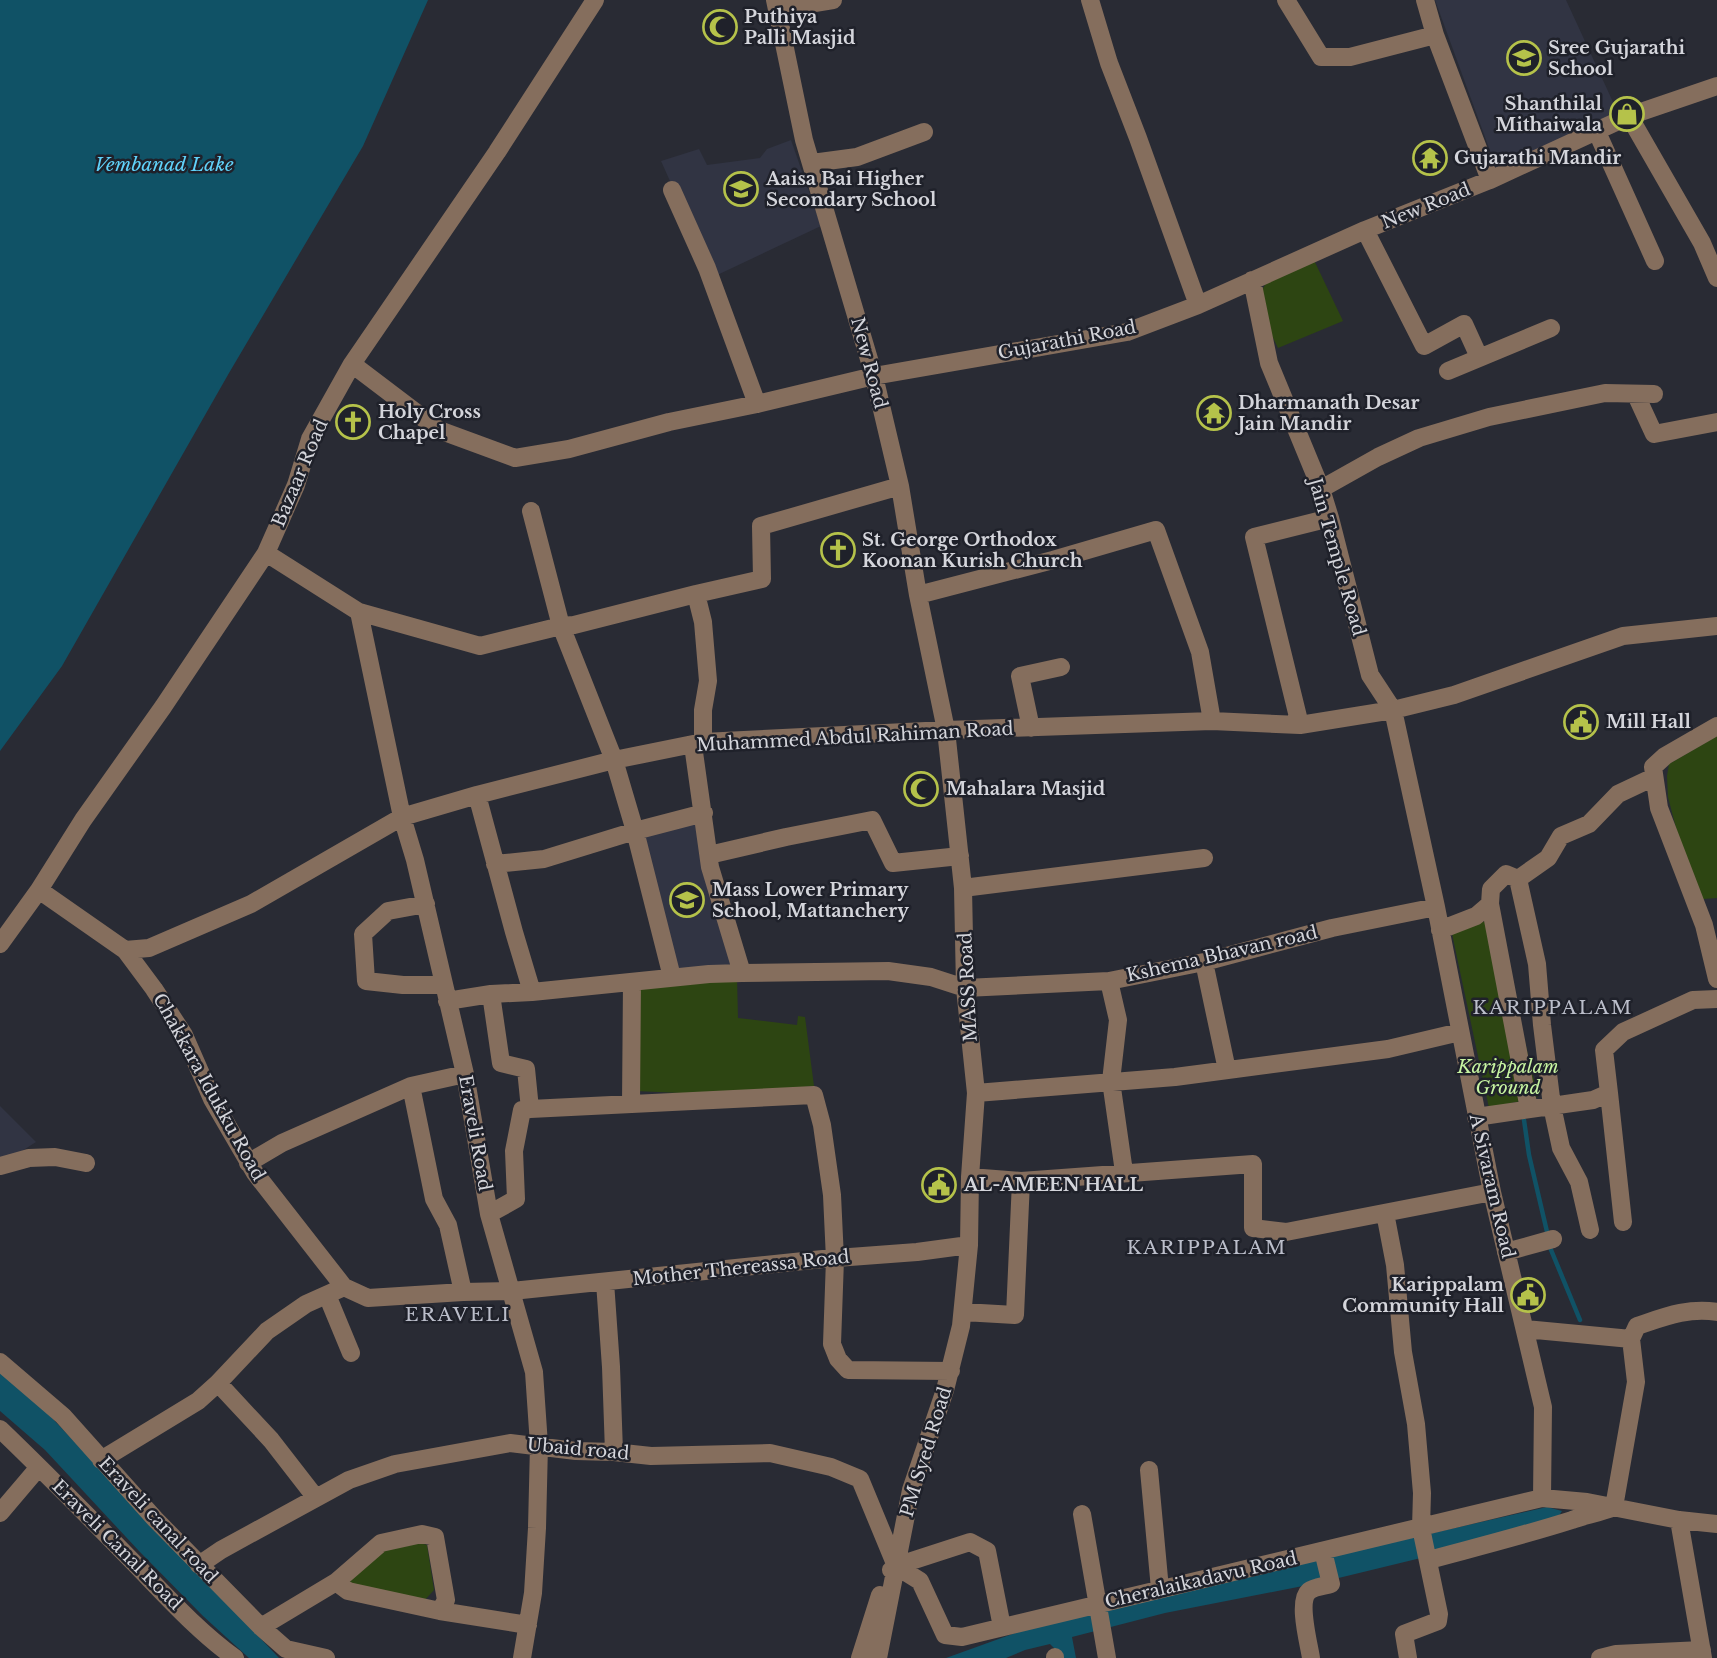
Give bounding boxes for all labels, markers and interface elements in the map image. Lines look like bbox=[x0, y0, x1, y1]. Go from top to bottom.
place label: Puthiya Palli Masjid bbox=[744, 6, 856, 49]
mosque icon: Puthiya Palli Masjid bbox=[701, 8, 739, 46]
place label: Sree Gujarathi School bbox=[1548, 37, 1685, 80]
school or university icon: Sree Gujarathi School bbox=[1505, 39, 1543, 77]
place label: Shanthilal Mithaiwala bbox=[1496, 93, 1603, 136]
shop icon: Shanthilal Mithaiwala bbox=[1608, 95, 1646, 133]
temple icon: Gujarathi Mandir bbox=[1411, 139, 1449, 177]
place label: Gujarathi Mandir bbox=[1454, 147, 1621, 169]
water label: Vembanad Lake bbox=[94, 153, 234, 176]
place label: Aaisa Bai Higher Secondary School bbox=[765, 168, 937, 211]
school or university icon: Aaisa Bai Higher Secondary School bbox=[722, 170, 760, 208]
street label: New Road bbox=[1378, 178, 1474, 234]
street label: New Road bbox=[846, 315, 892, 411]
street label: Gujarathi Road bbox=[996, 316, 1138, 364]
place label: Dharmanath Desar Jain Mandir bbox=[1234, 392, 1419, 435]
temple icon: Dharmanath Desar Jain Mandir bbox=[1195, 394, 1233, 432]
place label: Holy Cross Chapel bbox=[378, 401, 481, 444]
church icon: Holy Cross Chapel bbox=[334, 403, 372, 441]
street label: Bazaar Road bbox=[267, 416, 333, 530]
street label: Jain Temple Road bbox=[1303, 474, 1370, 638]
place label: St. George Orthodox Koonan Kurish Church bbox=[862, 529, 1083, 572]
church icon: St. George Orthodox Koonan Kurish Church bbox=[819, 531, 857, 569]
public building icon: Mill Hall bbox=[1562, 703, 1600, 741]
place label: Mill Hall bbox=[1606, 711, 1691, 733]
street label: Muhammed Abdul Rahiman Road bbox=[696, 718, 1014, 756]
mosque icon: Mahalara Masjid bbox=[902, 770, 940, 808]
place label: Mahalara Masjid bbox=[946, 778, 1106, 800]
place label: Mass Lower Primary School, Mattanchery bbox=[712, 879, 909, 922]
school or university icon: Mass Lower Primary School, Mattanchery bbox=[668, 881, 706, 919]
street label: Kshema Bhavan road bbox=[1124, 921, 1320, 987]
street label: MASS Road bbox=[954, 932, 982, 1042]
street label: Chakkara Idukku Road bbox=[148, 989, 270, 1185]
district label: KARIPPALAM bbox=[1472, 996, 1634, 1019]
park label: Karippalam Ground bbox=[1456, 1056, 1559, 1099]
street label: Eraveli Road bbox=[454, 1073, 496, 1193]
street label: A Sivaram Road bbox=[1464, 1111, 1519, 1260]
public building icon: AL-AMEEN HALL bbox=[920, 1166, 958, 1204]
place label: AL-AMEEN HALL bbox=[963, 1174, 1144, 1196]
district label: KARIPPALAM bbox=[1126, 1236, 1288, 1259]
street label: Mother Thereassa Road bbox=[631, 1246, 851, 1290]
place label: Karippalam Community Hall bbox=[1342, 1274, 1505, 1317]
public building icon: Karippalam Community Hall bbox=[1509, 1276, 1547, 1314]
district label: ERAVELI bbox=[405, 1303, 511, 1326]
street label: PM Syed Road bbox=[896, 1384, 956, 1520]
street label: Ubaid road bbox=[526, 1434, 630, 1464]
street label: Eraveli canal road bbox=[94, 1452, 222, 1588]
street label: Eraveli Canal Road bbox=[47, 1475, 187, 1615]
street label: Cheralaikadavu Road bbox=[1103, 1547, 1299, 1613]

